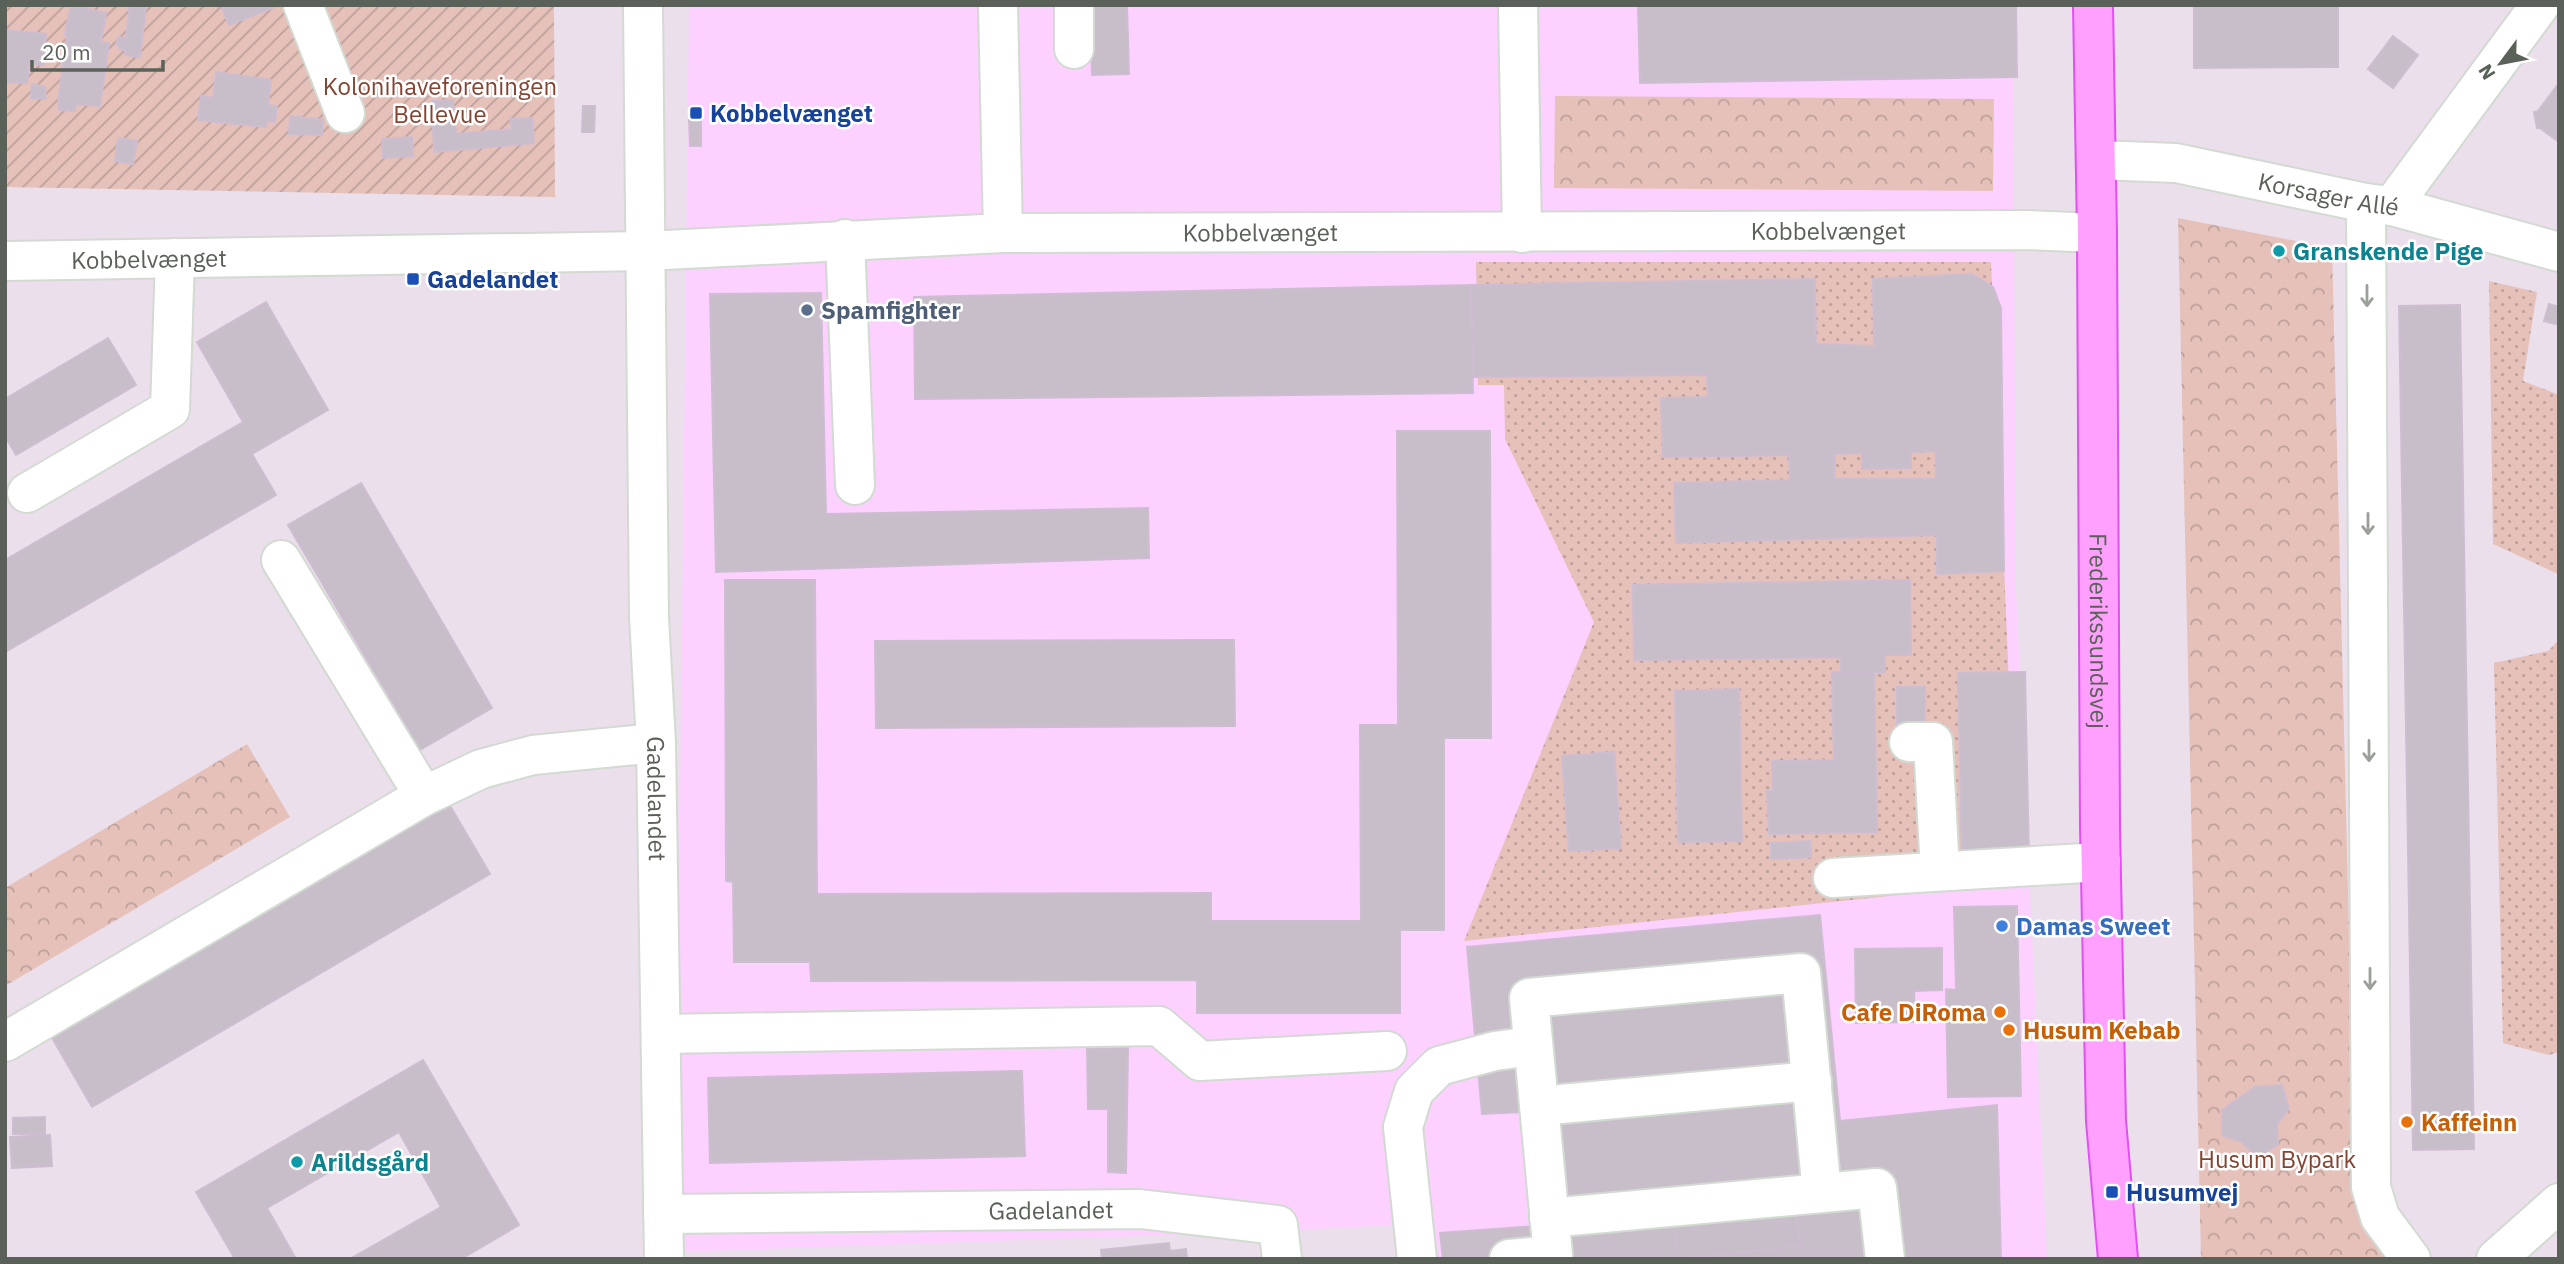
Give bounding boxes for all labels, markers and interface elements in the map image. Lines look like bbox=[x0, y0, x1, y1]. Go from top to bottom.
scale bar bbox=[32, 28, 163, 72]
north arrow bbox=[2466, 28, 2536, 98]
text: 20 m bbox=[42, 38, 91, 66]
text: N bbox=[2473, 60, 2500, 84]
park label: Kolonihaveforeningen Bellevue bbox=[323, 70, 557, 130]
place label: Kobbelvænget bbox=[710, 97, 873, 129]
marker: Kobbelvænget bbox=[688, 105, 704, 121]
street label: Korsager Allé bbox=[2255, 165, 2403, 223]
street label: Kobbelvænget bbox=[1751, 214, 1906, 247]
street label: Kobbelvænget bbox=[1183, 216, 1338, 248]
place label: Granskende Pige bbox=[2293, 235, 2484, 267]
street label: Kobbelvænget bbox=[71, 242, 227, 276]
marker: Granskende Pige bbox=[2271, 243, 2287, 259]
place label: Gadelandet bbox=[427, 263, 559, 295]
marker: Gadelandet bbox=[405, 271, 421, 287]
one-way arrow bbox=[2360, 284, 2374, 307]
place label: Spamfighter bbox=[821, 294, 961, 326]
marker: Spamfighter bbox=[799, 302, 815, 318]
one-way arrow bbox=[2361, 512, 2375, 535]
street label: Frederikssundsvej bbox=[2083, 533, 2116, 729]
street label: Gadelandet bbox=[640, 736, 674, 862]
one-way arrow bbox=[2362, 739, 2376, 762]
place label: Damas Sweet bbox=[2016, 910, 2170, 942]
marker: Damas Sweet bbox=[1994, 918, 2010, 934]
one-way arrow bbox=[2363, 967, 2377, 990]
place label: Cafe DiRoma bbox=[1841, 996, 1986, 1028]
marker: Cafe DiRoma bbox=[1992, 1004, 2008, 1020]
place label: Husum Kebab bbox=[2023, 1014, 2181, 1046]
marker: Husum Kebab bbox=[2001, 1022, 2017, 1038]
place label: Kaffeinn bbox=[2421, 1106, 2517, 1138]
marker: Kaffeinn bbox=[2399, 1114, 2415, 1130]
park label: Husum Bypark bbox=[2198, 1143, 2356, 1175]
place label: Arildsgård bbox=[311, 1146, 429, 1178]
marker: Arildsgård bbox=[289, 1154, 305, 1170]
place label: Husumvej bbox=[2126, 1176, 2238, 1208]
marker: Husumvej bbox=[2104, 1184, 2120, 1200]
street label: Gadelandet bbox=[988, 1193, 1114, 1227]

